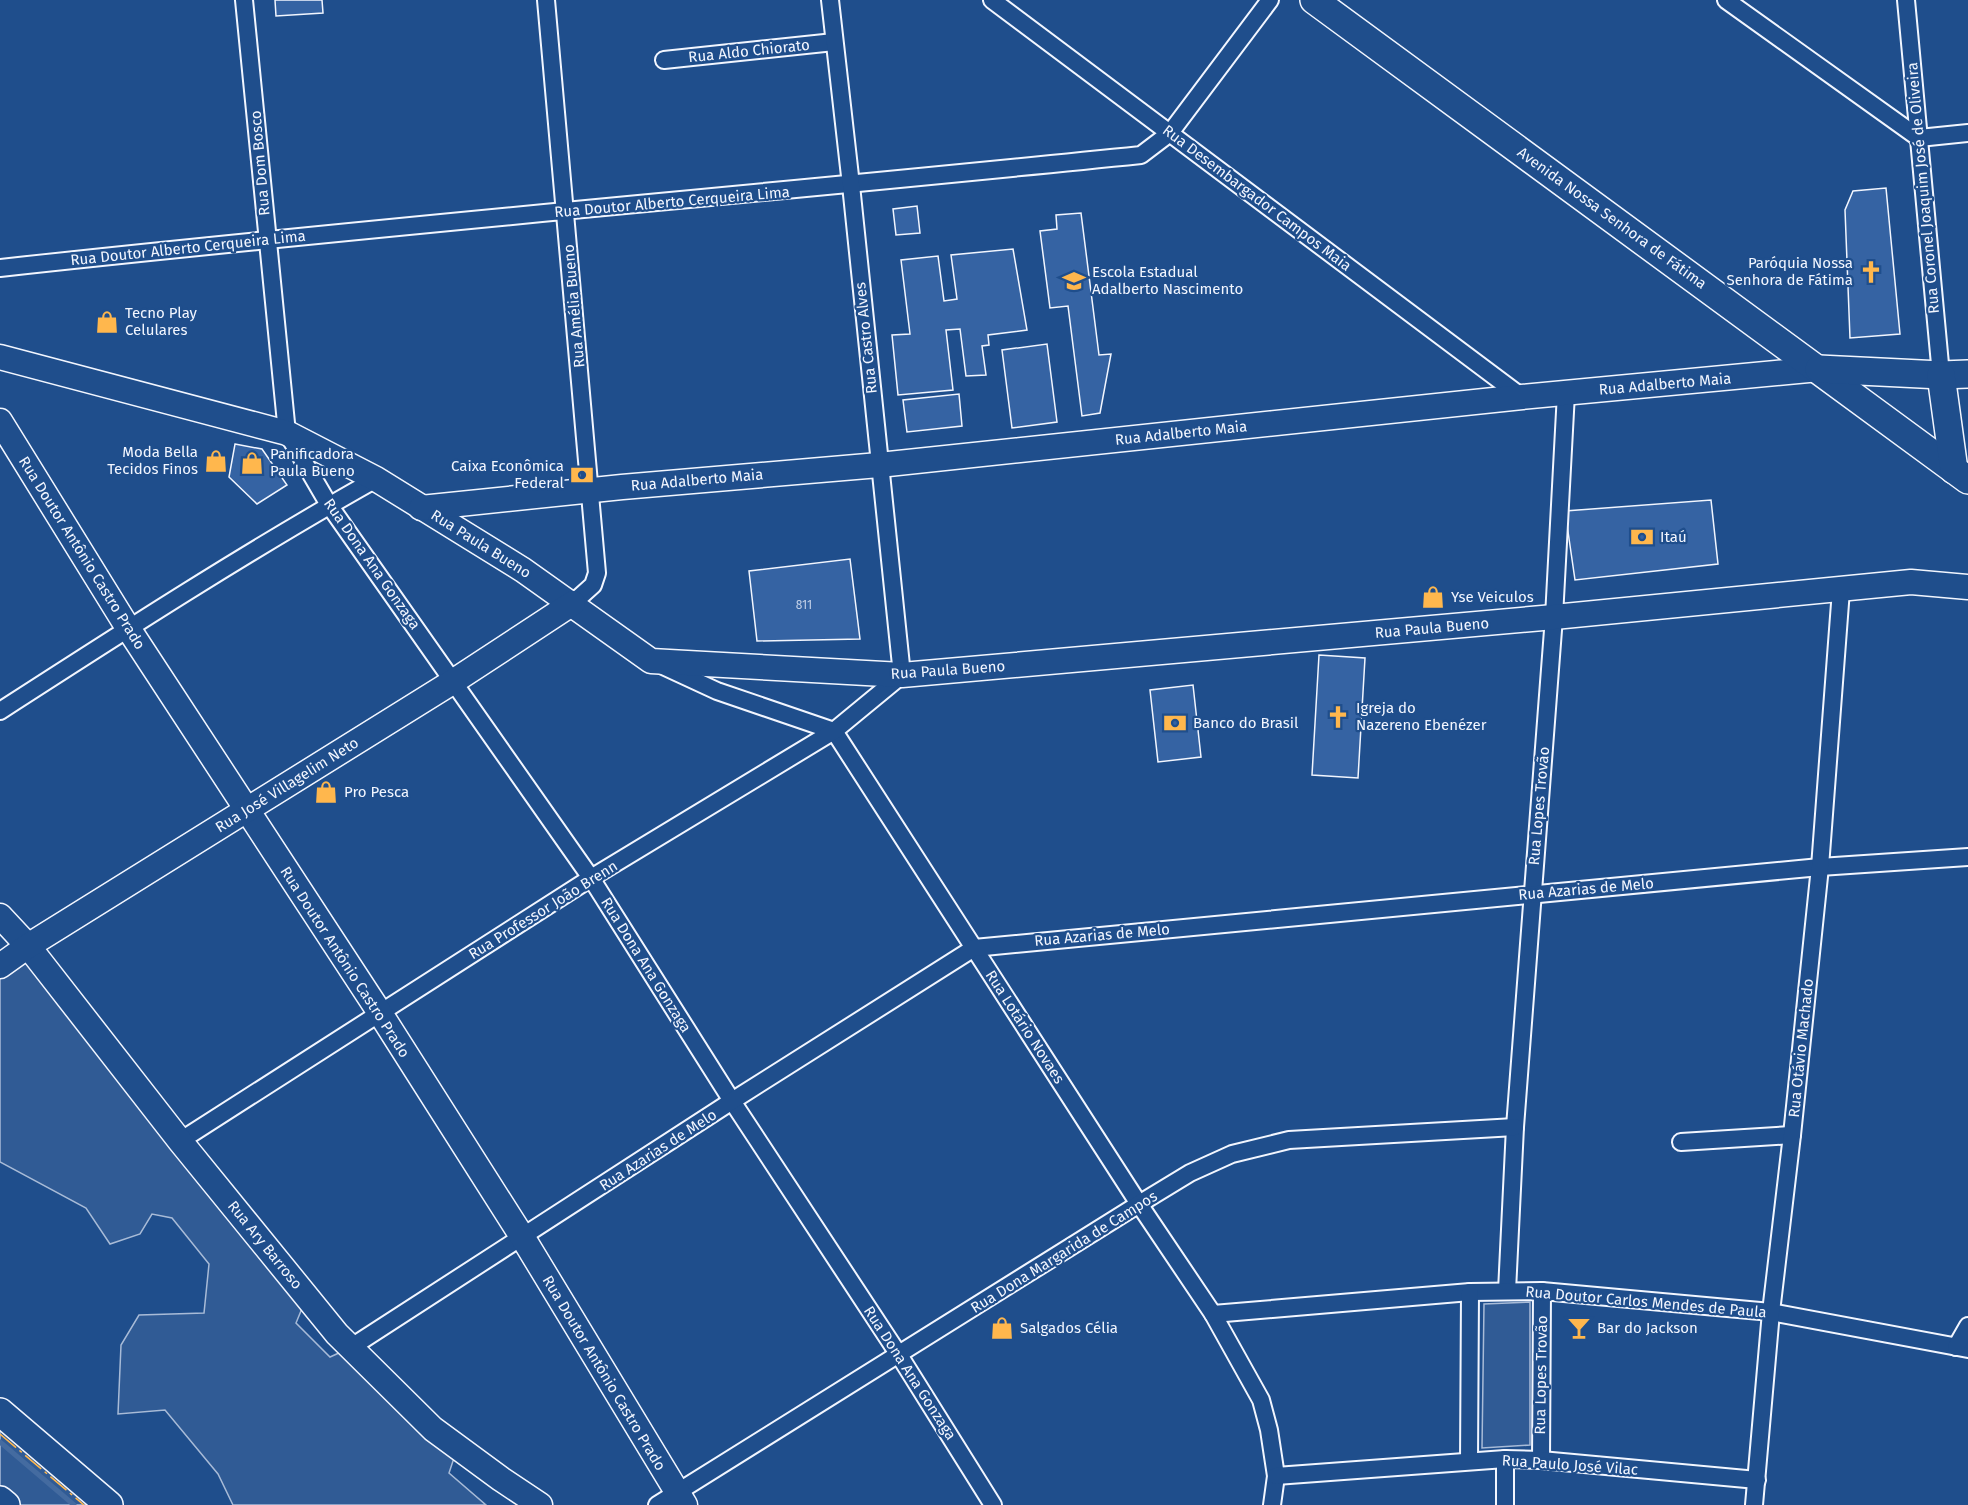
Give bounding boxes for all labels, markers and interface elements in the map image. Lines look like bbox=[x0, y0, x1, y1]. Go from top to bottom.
street label: Rua Aldo Chiorato bbox=[687, 36, 811, 66]
street label: Rua Coronel Joaquim José de Oliveira bbox=[1903, 62, 1943, 314]
street label: Rua Dom Bosco bbox=[246, 110, 274, 216]
street label: Rua Desembargador Campos Maia bbox=[1159, 121, 1355, 275]
street label: Avenida Nossa Senhora de Fátima bbox=[1514, 143, 1710, 293]
street label: Rua Doutor Alberto Cerqueira Lima bbox=[553, 183, 791, 221]
street label: Rua Doutor Alberto Cerqueira Lima bbox=[69, 227, 307, 269]
street label: Rua Amélia Bueno bbox=[560, 243, 588, 369]
place label: Paróquia Nossa Senhora de Fátima bbox=[1727, 254, 1853, 289]
church icon: Paróquia Nossa Senhora de Fátima bbox=[1858, 259, 1884, 285]
place label: Escola Estadual Adalberto Nascimento bbox=[1092, 263, 1243, 298]
school or university icon: Escola Estadual Adalberto Nascimento bbox=[1061, 268, 1087, 294]
street label: Rua Castro Alves bbox=[851, 281, 881, 395]
place label: Tecno Play Celulares bbox=[125, 304, 198, 339]
shop icon: Tecno Play Celulares bbox=[94, 309, 120, 335]
street label: Rua Adalberto Maia bbox=[1598, 369, 1732, 399]
street label: Rua Adalberto Maia bbox=[1114, 417, 1248, 449]
place label: Moda Bella Tecidos Finos bbox=[107, 443, 198, 478]
place label: Panificadora Paula Bueno bbox=[270, 445, 355, 480]
shop icon: Moda Bella Tecidos Finos bbox=[203, 448, 229, 474]
shop icon: Panificadora Paula Bueno bbox=[239, 450, 265, 476]
street label: Rua Doutor Antônio Castro Prado bbox=[15, 453, 149, 653]
place label: Caixa Econômica Federal bbox=[451, 457, 565, 492]
bank icon: Caixa Econômica Federal bbox=[569, 462, 595, 488]
street label: Rua Adalberto Maia bbox=[630, 465, 764, 495]
street label: Rua Dona Ana Gonzaga bbox=[320, 495, 424, 633]
street label: Rua Paula Bueno bbox=[428, 506, 534, 582]
bank icon: Itaú bbox=[1629, 524, 1655, 550]
place label: Itaú bbox=[1660, 528, 1687, 546]
shop icon: Yse Veiculos bbox=[1420, 584, 1446, 610]
place label: Yse Veiculos bbox=[1451, 588, 1534, 606]
house number: 811 bbox=[796, 598, 812, 612]
street label: Rua Paula Bueno bbox=[1374, 614, 1490, 642]
street label: Rua Paula Bueno bbox=[890, 657, 1006, 683]
place label: Igreja do Nazereno Ebenézer bbox=[1356, 699, 1487, 734]
church icon: Igreja do Nazereno Ebenézer bbox=[1325, 704, 1351, 730]
bank icon: Banco do Brasil bbox=[1162, 710, 1188, 736]
place label: Banco do Brasil bbox=[1193, 714, 1299, 732]
street label: Rua José Villagelim Neto bbox=[212, 734, 362, 836]
street label: Rua Lopes Trovão bbox=[1525, 746, 1553, 866]
shop icon: Pro Pesca bbox=[313, 779, 339, 805]
place label: Pro Pesca bbox=[344, 783, 409, 801]
street label: Rua Professor João Brenn bbox=[465, 857, 621, 963]
street label: Rua Doutor Antônio Castro Prado bbox=[276, 863, 414, 1061]
street label: Rua Azarias de Melo bbox=[1517, 874, 1655, 904]
street label: Rua Dona Ana Gonzaga bbox=[597, 894, 695, 1036]
street label: Rua Azarias de Melo bbox=[1033, 920, 1171, 950]
street label: Rua Lotário Novaes bbox=[982, 967, 1068, 1087]
street label: Rua Otávio Machado bbox=[1785, 978, 1817, 1118]
street label: Rua Azarias de Melo bbox=[596, 1105, 720, 1195]
street label: Rua Dona Margarida de Campos bbox=[967, 1187, 1161, 1317]
street label: Rua Ary Barroso bbox=[224, 1197, 306, 1293]
street label: Rua Doutor Antônio Castro Prado bbox=[539, 1272, 669, 1474]
street label: Rua Doutor Carlos Mendes de Paula bbox=[1525, 1282, 1767, 1322]
street label: Rua Dona Ana Gonzaga bbox=[860, 1303, 960, 1443]
shop icon: Salgados Célia bbox=[989, 1315, 1015, 1341]
street label: Rua Lopes Trovão bbox=[1531, 1315, 1551, 1435]
bar icon: Bar do Jackson bbox=[1566, 1315, 1592, 1341]
place label: Salgados Célia bbox=[1020, 1319, 1118, 1337]
place label: Bar do Jackson bbox=[1597, 1319, 1698, 1337]
street label: Rua Paulo José Vilac bbox=[1501, 1451, 1639, 1479]

